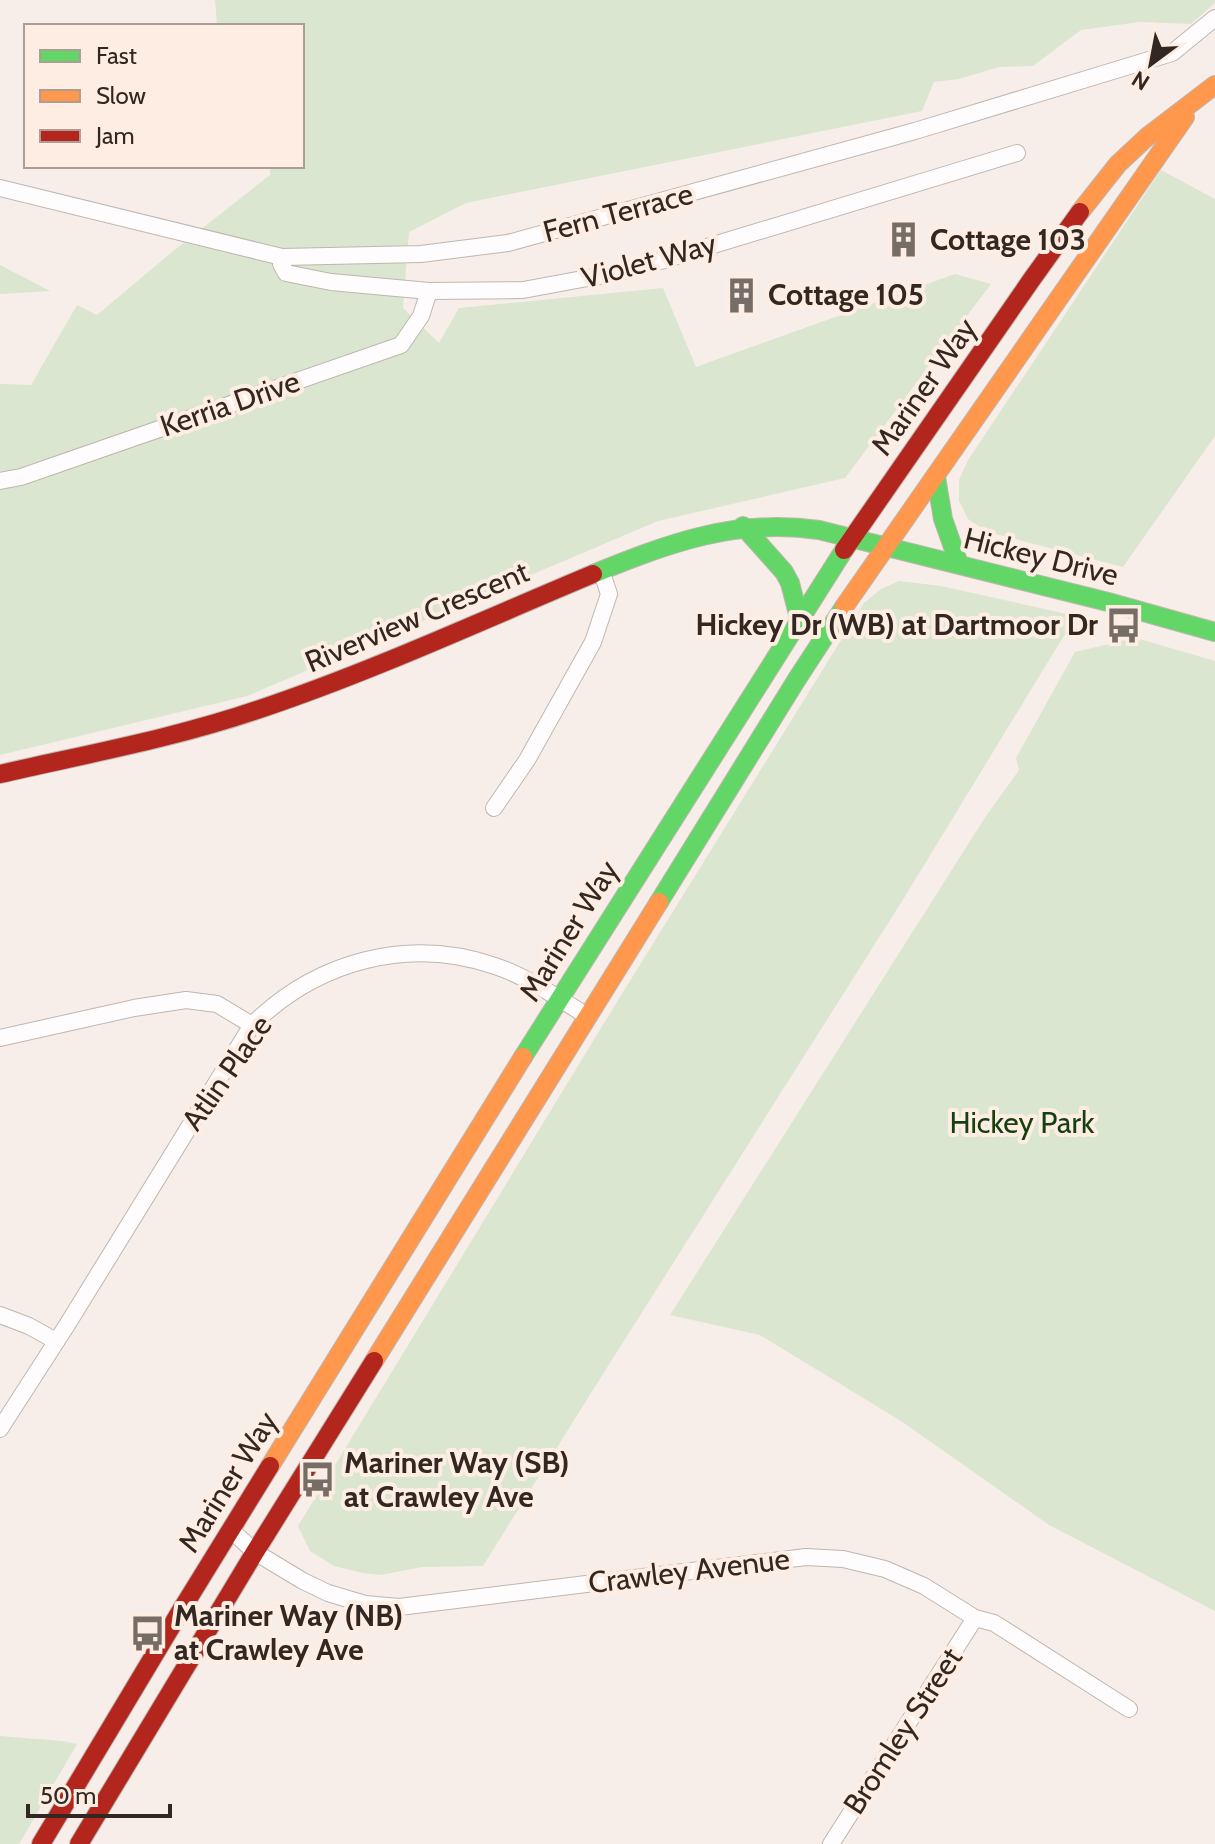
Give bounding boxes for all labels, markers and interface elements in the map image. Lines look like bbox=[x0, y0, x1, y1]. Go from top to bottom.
legend bbox=[24, 24, 304, 168]
north arrow bbox=[1111, 24, 1191, 104]
text: Fast bbox=[96, 41, 137, 70]
text: N bbox=[1127, 65, 1154, 96]
text: Slow bbox=[96, 81, 146, 110]
text: Jam bbox=[95, 121, 134, 150]
street label: Fern Terrace bbox=[539, 175, 697, 250]
building icon: Cottage 103 bbox=[885, 221, 923, 259]
place label: Cottage 103 bbox=[930, 221, 1086, 258]
street label: Violet Way bbox=[578, 225, 720, 296]
building icon: Cottage 105 bbox=[723, 276, 761, 314]
place label: Cottage 105 bbox=[768, 276, 924, 313]
street label: Mariner Way bbox=[863, 311, 984, 462]
street label: Kerria Drive bbox=[155, 362, 304, 445]
street label: Hickey Drive bbox=[960, 519, 1122, 594]
street label: Riverview Crescent bbox=[300, 553, 534, 680]
place label: Hickey Dr (WB) at Dartmoor Dr bbox=[696, 606, 1098, 643]
bus stop icon: Hickey Dr (WB) at Dartmoor Dr bbox=[1105, 606, 1143, 644]
street label: Mariner Way bbox=[511, 854, 626, 1008]
street label: Atlin Place bbox=[174, 1008, 280, 1137]
park label: Hickey Park bbox=[950, 1104, 1095, 1141]
street label: Mariner Way bbox=[170, 1405, 285, 1559]
place label: Mariner Way (SB) at Crawley Ave bbox=[344, 1444, 569, 1515]
bus stop icon: Mariner Way (SB) at Crawley Ave bbox=[299, 1461, 337, 1499]
street label: Crawley Avenue bbox=[586, 1540, 792, 1601]
place label: Mariner Way (NB) at Crawley Ave bbox=[174, 1597, 403, 1668]
bus stop icon: Mariner Way (NB) at Crawley Ave bbox=[129, 1614, 167, 1652]
street label: Bromley Street bbox=[835, 1641, 970, 1821]
scale bar bbox=[28, 1768, 170, 1818]
text: 50 m bbox=[40, 1781, 96, 1810]

